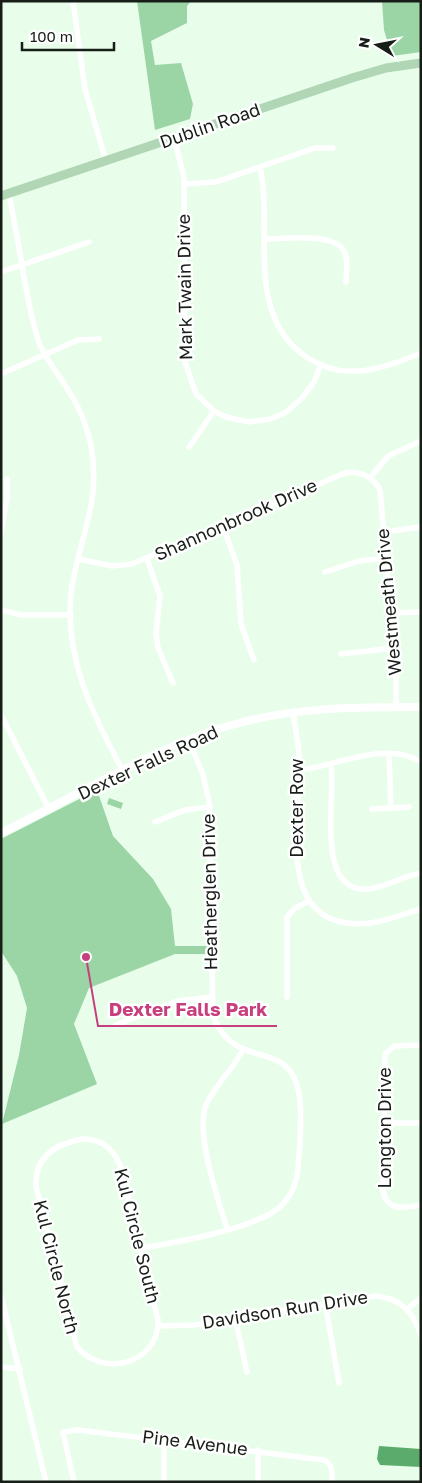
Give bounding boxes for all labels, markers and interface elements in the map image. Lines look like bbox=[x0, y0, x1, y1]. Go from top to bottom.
scale bar bbox=[22, 20, 115, 52]
north arrow bbox=[352, 20, 402, 70]
text: 100 m bbox=[30, 27, 73, 45]
text: N bbox=[354, 36, 373, 49]
street label: Dublin Road bbox=[157, 98, 263, 153]
street label: Mark Twain Drive bbox=[172, 214, 196, 360]
street label: Shannonbrook Drive bbox=[151, 473, 320, 565]
street label: Westmeath Drive bbox=[371, 528, 405, 677]
street label: Dexter Falls Road bbox=[74, 720, 221, 804]
street label: Dexter Row bbox=[285, 758, 307, 858]
street label: Heatherglen Drive bbox=[197, 813, 221, 971]
callout: Dexter Falls Park bbox=[98, 992, 277, 1026]
text: Dexter Falls Park bbox=[109, 997, 267, 1020]
street label: Longton Drive bbox=[373, 1067, 395, 1189]
street label: Kul Circle South bbox=[110, 1166, 165, 1306]
street label: Kul Circle North bbox=[30, 1197, 84, 1336]
street label: Davidson Run Drive bbox=[201, 1285, 369, 1333]
street label: Pine Avenue bbox=[141, 1425, 249, 1459]

